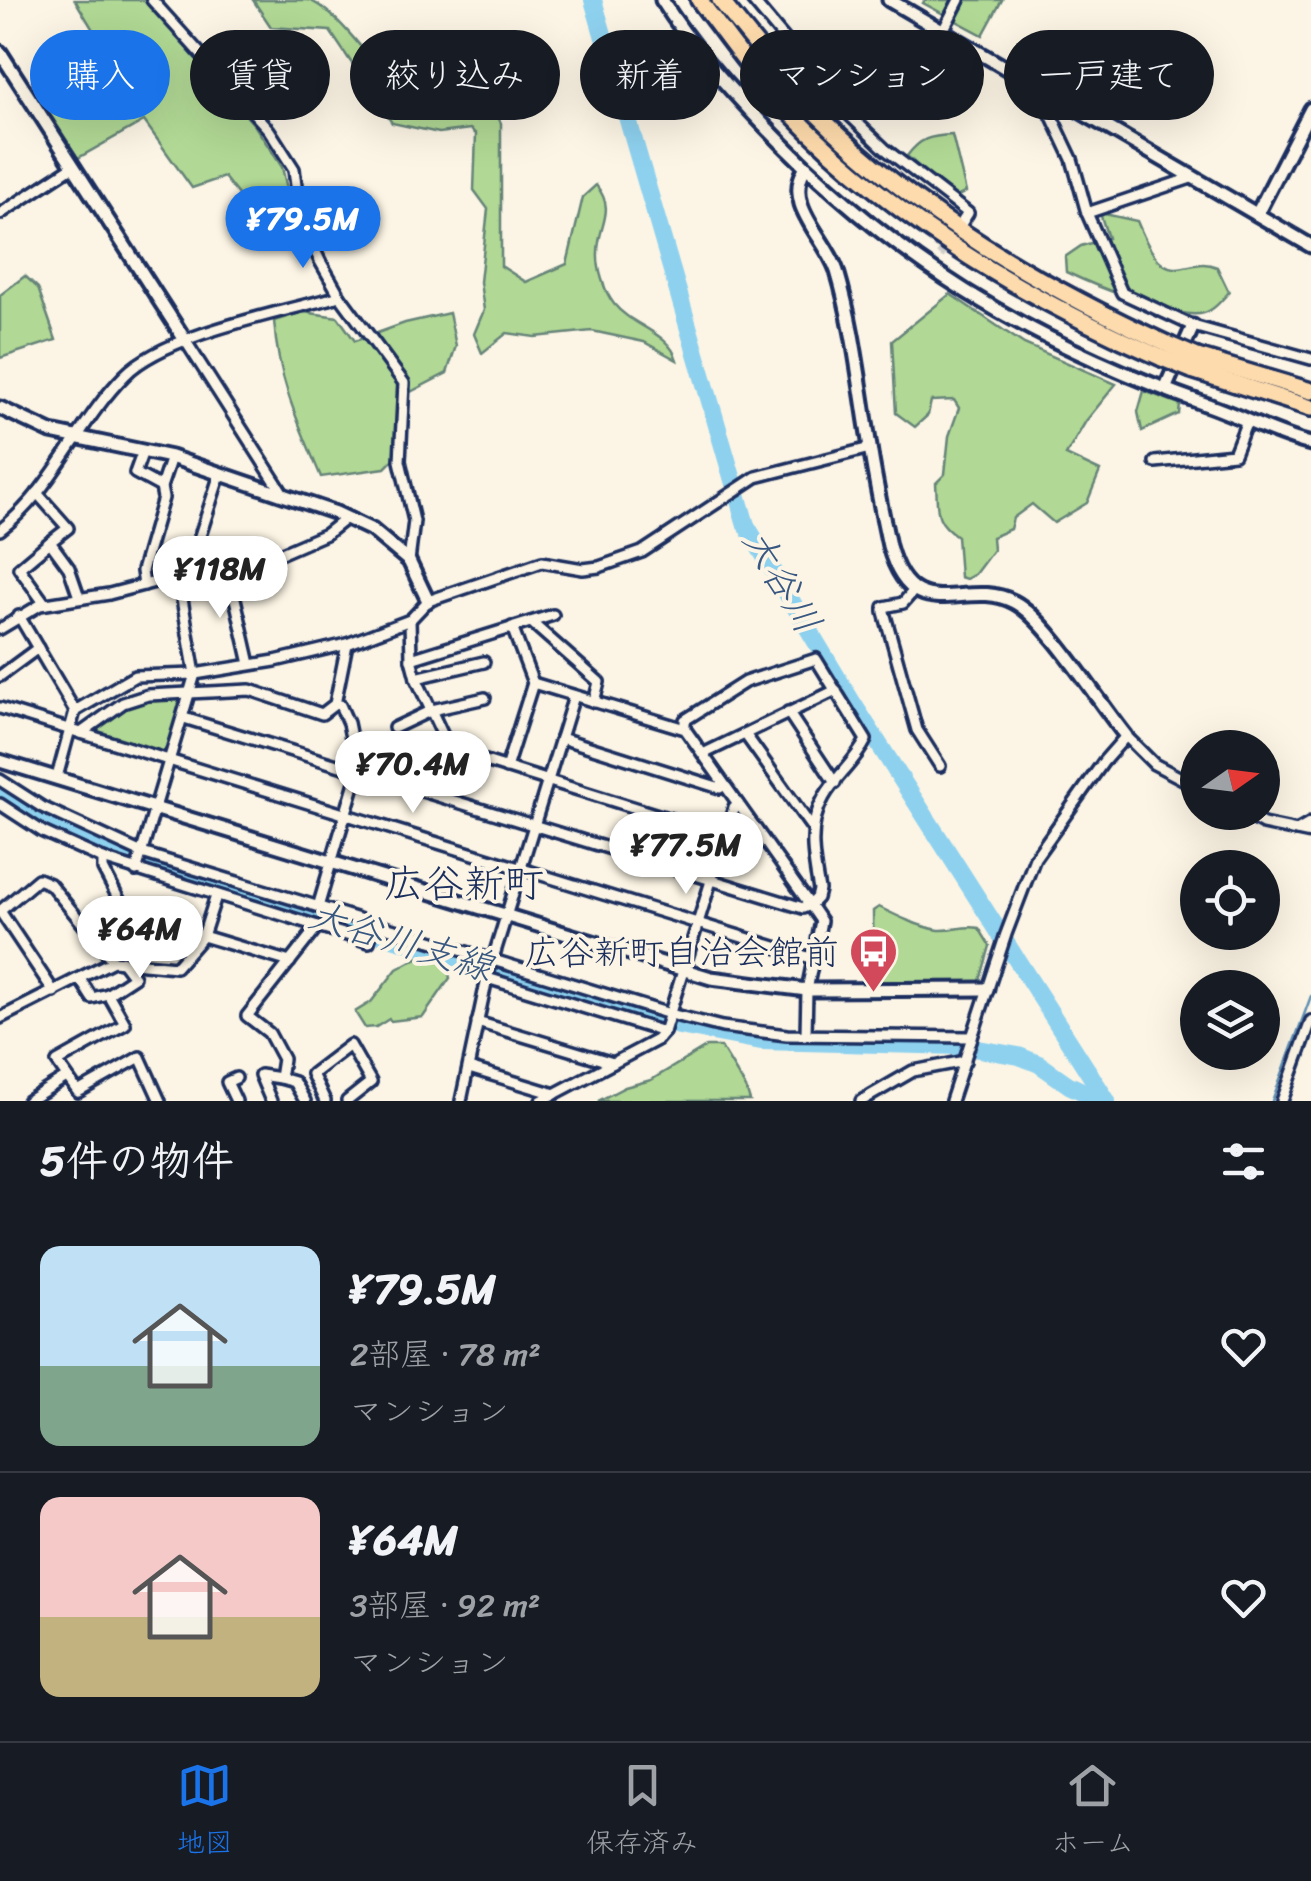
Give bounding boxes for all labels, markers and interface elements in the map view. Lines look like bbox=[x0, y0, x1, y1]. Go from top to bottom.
chip: 購入 bbox=[30, 30, 170, 120]
chip: 賃貸 bbox=[190, 30, 330, 120]
chip: 絞り込み bbox=[350, 30, 560, 120]
chip: 新着 bbox=[580, 30, 720, 120]
chip: マンション bbox=[740, 30, 984, 120]
chip: 一戸建て bbox=[1004, 30, 1214, 120]
pin: ¥79.5M bbox=[222, 186, 384, 271]
text: ¥79.5M bbox=[247, 190, 359, 247]
water label: 大谷川 bbox=[724, 515, 840, 647]
pin: ¥118M bbox=[150, 536, 290, 621]
text: ¥118M bbox=[175, 540, 265, 597]
north arrow bbox=[1180, 730, 1280, 830]
map controls bbox=[1180, 730, 1280, 1070]
pin: ¥70.4M bbox=[332, 731, 494, 816]
text: ¥70.4M bbox=[357, 735, 469, 792]
pin: ¥77.5M bbox=[605, 812, 767, 897]
text: ¥77.5M bbox=[631, 816, 741, 873]
district label: 広谷新町 bbox=[384, 848, 544, 919]
button: locate bbox=[1180, 850, 1280, 950]
water label: 大谷川支線 bbox=[300, 881, 504, 1001]
pin: ¥64M bbox=[81, 896, 199, 981]
text: ¥64M bbox=[99, 900, 181, 957]
place label: 広谷新町自治会館前 bbox=[524, 921, 839, 983]
bus stop icon: 広谷新町自治会館前 bbox=[848, 926, 900, 994]
button: layers bbox=[1180, 970, 1280, 1070]
text: 5件の物件 bbox=[40, 1124, 234, 1198]
icon: filters bbox=[1216, 1134, 1271, 1189]
text: ¥79.5M bbox=[350, 1252, 496, 1326]
icon: home bbox=[120, 1286, 240, 1406]
icon: heart bbox=[1216, 1319, 1271, 1374]
text: 2部屋 · 78 m² bbox=[350, 1326, 541, 1383]
text: マンション bbox=[350, 1383, 509, 1440]
text: ¥64M bbox=[350, 1503, 458, 1577]
icon: home bbox=[120, 1537, 240, 1657]
icon: heart bbox=[1216, 1570, 1271, 1625]
text: 3部屋 · 92 m² bbox=[350, 1577, 540, 1634]
text: マンション bbox=[350, 1634, 509, 1691]
tab: 地図 bbox=[177, 1758, 233, 1867]
tab: 保存済み bbox=[586, 1758, 698, 1867]
tab: ホーム bbox=[1051, 1758, 1134, 1867]

